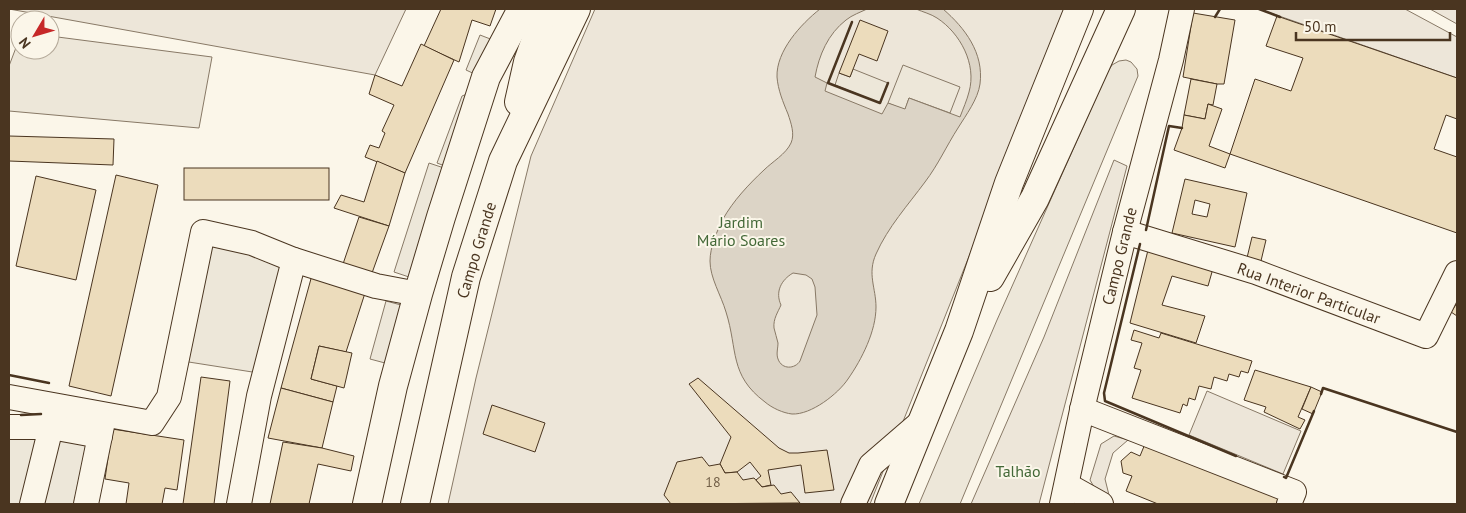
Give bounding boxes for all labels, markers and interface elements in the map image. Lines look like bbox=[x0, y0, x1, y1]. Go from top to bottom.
north arrow bbox=[10, 10, 60, 60]
scale bar bbox=[1296, 10, 1450, 42]
text: 50 m bbox=[1304, 17, 1337, 36]
text: N bbox=[15, 34, 35, 52]
street label: Campo Grande bbox=[452, 199, 500, 301]
street label: Campo Grande bbox=[1097, 205, 1141, 307]
park label: Jardim Mário Soares bbox=[697, 212, 786, 250]
street label: Rua Interior Particular bbox=[1235, 258, 1384, 328]
park label: Talhão bbox=[995, 461, 1041, 481]
house number: 18 bbox=[705, 473, 721, 491]

